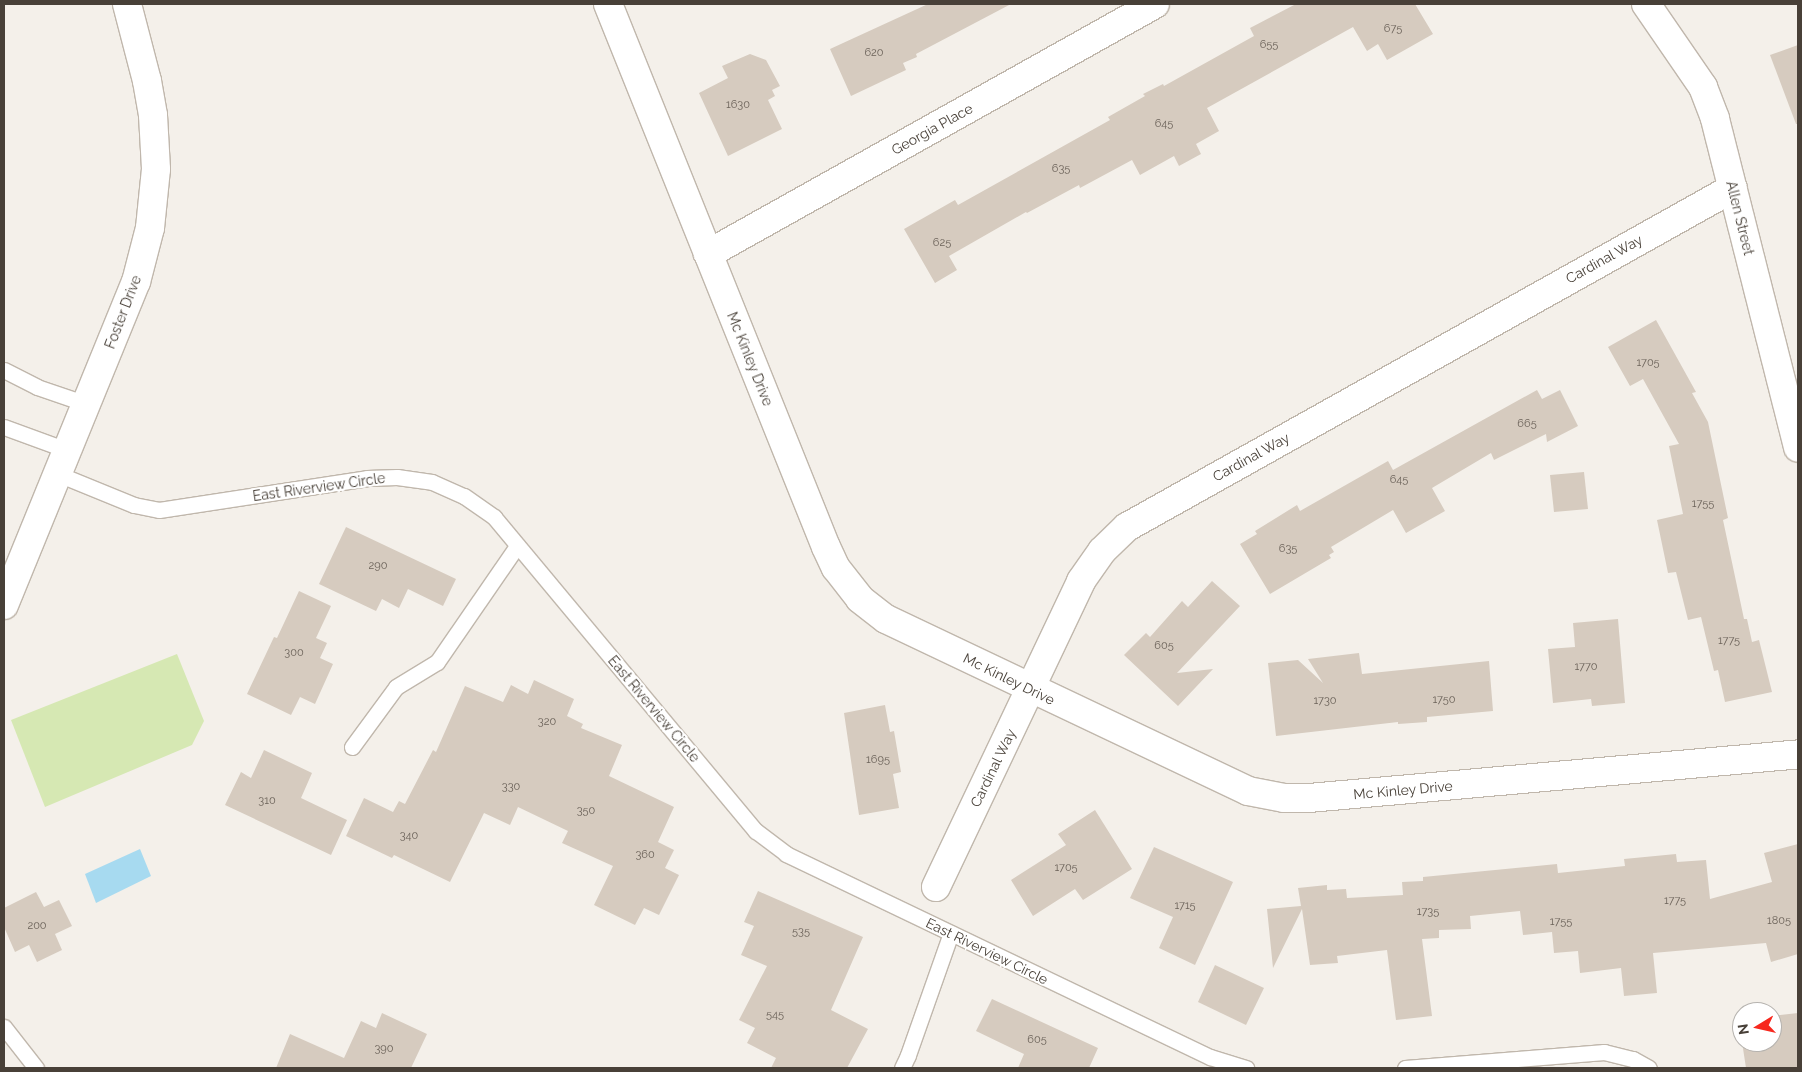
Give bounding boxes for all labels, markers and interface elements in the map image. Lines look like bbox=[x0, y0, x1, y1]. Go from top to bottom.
house number: 675 bbox=[1384, 22, 1402, 36]
house number: 655 bbox=[1260, 38, 1278, 52]
house number: 620 bbox=[864, 46, 884, 60]
house number: 1630 bbox=[726, 98, 750, 112]
street label: Georgia Place bbox=[888, 100, 976, 158]
house number: 645 bbox=[1155, 117, 1173, 131]
house number: 635 bbox=[1052, 162, 1070, 176]
street label: Allen Street bbox=[1723, 179, 1757, 257]
street label: Cardinal Way bbox=[1562, 231, 1646, 287]
house number: 625 bbox=[933, 236, 951, 250]
street label: Foster Drive bbox=[101, 273, 145, 351]
street label: Mc Kinley Drive bbox=[723, 309, 777, 409]
house number: 1705 bbox=[1636, 356, 1660, 370]
house number: 665 bbox=[1517, 417, 1537, 431]
street label: Cardinal Way bbox=[1209, 429, 1293, 485]
street label: East Riverview Circle bbox=[251, 469, 387, 505]
house number: 645 bbox=[1390, 473, 1408, 487]
house number: 1755 bbox=[1692, 497, 1714, 511]
house number: 635 bbox=[1279, 542, 1297, 556]
house number: 290 bbox=[369, 559, 387, 573]
house number: 1775 bbox=[1718, 634, 1740, 648]
house number: 605 bbox=[1154, 639, 1174, 653]
house number: 300 bbox=[284, 646, 304, 660]
street label: Mc Kinley Drive bbox=[960, 650, 1058, 708]
street label: East Riverview Circle bbox=[604, 652, 704, 766]
house number: 1770 bbox=[1574, 660, 1598, 674]
house number: 1750 bbox=[1432, 693, 1456, 707]
house number: 1730 bbox=[1313, 694, 1337, 708]
house number: 320 bbox=[538, 715, 556, 729]
street label: Cardinal Way bbox=[967, 726, 1019, 810]
house number: 1695 bbox=[866, 753, 890, 767]
street label: Mc Kinley Drive bbox=[1352, 777, 1454, 803]
house number: 330 bbox=[502, 780, 520, 794]
house number: 310 bbox=[258, 794, 276, 808]
house number: 350 bbox=[577, 804, 595, 818]
house number: 340 bbox=[400, 829, 418, 843]
house number: 360 bbox=[635, 848, 655, 862]
house number: 1705 bbox=[1054, 861, 1078, 875]
house number: 1775 bbox=[1664, 894, 1686, 908]
house number: 1715 bbox=[1174, 899, 1196, 913]
house number: 1735 bbox=[1417, 905, 1439, 919]
street label: East Riverview Circle bbox=[923, 914, 1051, 988]
house number: 1805 bbox=[1767, 914, 1791, 928]
house number: 1755 bbox=[1550, 915, 1572, 929]
house number: 200 bbox=[27, 919, 47, 933]
house number: 535 bbox=[792, 925, 810, 939]
north arrow bbox=[1732, 1002, 1782, 1052]
house number: 545 bbox=[766, 1008, 784, 1022]
text: N bbox=[1734, 1023, 1752, 1036]
house number: 605 bbox=[1027, 1033, 1047, 1047]
house number: 390 bbox=[374, 1042, 394, 1056]

